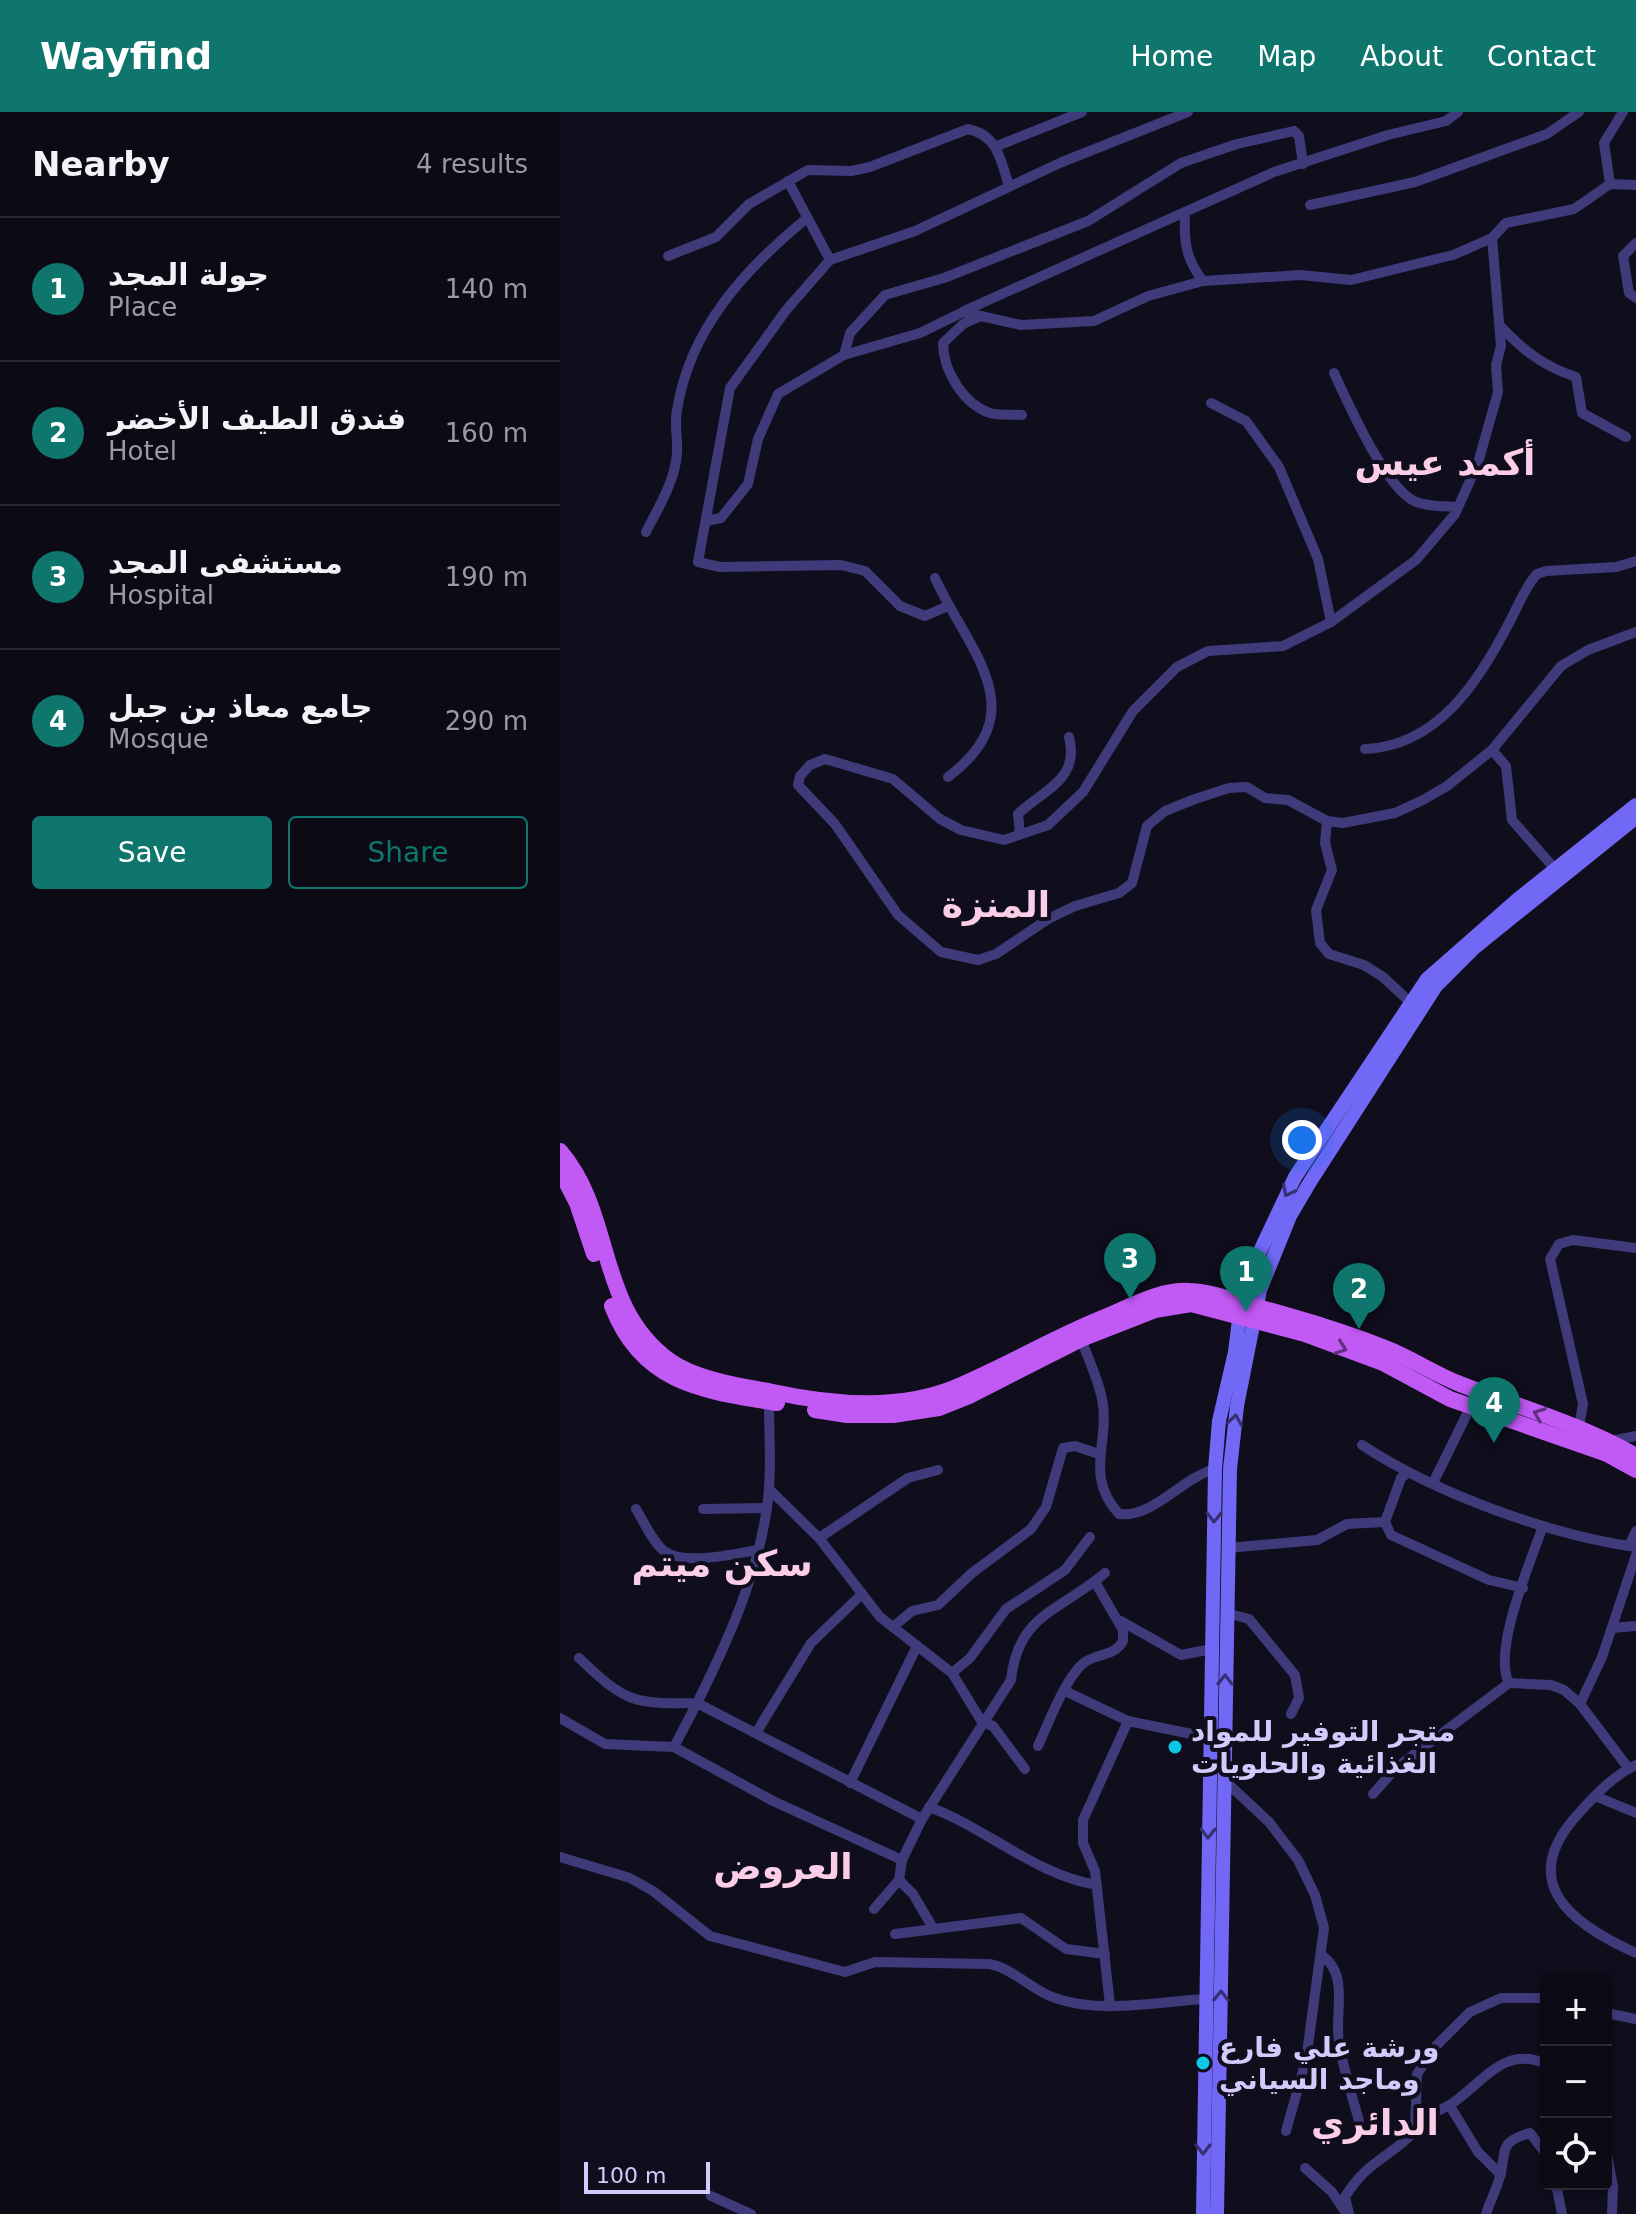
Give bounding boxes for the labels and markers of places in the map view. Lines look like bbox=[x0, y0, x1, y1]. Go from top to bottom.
pin: 3 bbox=[1104, 1233, 1156, 1299]
pin: 1 bbox=[1220, 1246, 1272, 1312]
pin: 2 bbox=[1333, 1263, 1385, 1329]
pin: 4 bbox=[1468, 1377, 1520, 1443]
place label: متجر التوفير للمواد الغذائية والحلويات bbox=[1191, 1715, 1455, 1780]
marker: متجر التوفير للمواد الغذائية والحلويات bbox=[1166, 1738, 1184, 1756]
place label: ورشة علي فارع وماجد السياني bbox=[1219, 2031, 1440, 2096]
marker: ورشة علي فارع وماجد السياني bbox=[1194, 2054, 1212, 2072]

